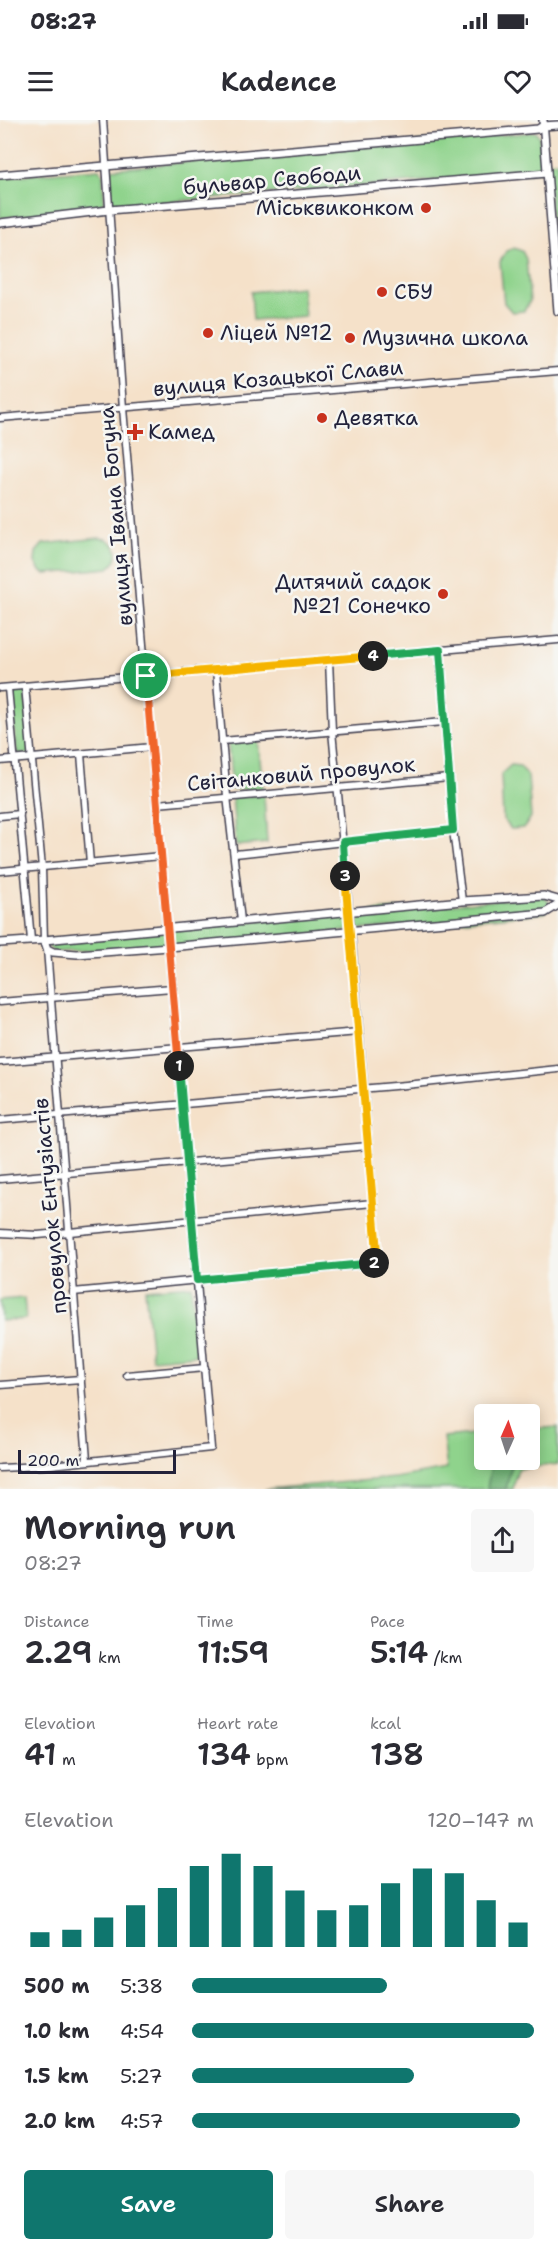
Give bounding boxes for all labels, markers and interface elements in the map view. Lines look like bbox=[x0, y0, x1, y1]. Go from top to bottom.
text: 08:27 bbox=[30, 7, 97, 36]
text: Kadence bbox=[221, 63, 337, 100]
icon: menu bbox=[24, 65, 57, 98]
icon: heart bbox=[501, 65, 534, 98]
street label: бульвар Свободи bbox=[182, 158, 362, 202]
place label: Міськвиконком bbox=[256, 194, 414, 222]
marker: Міськвиконком bbox=[419, 201, 433, 215]
place label: СБУ bbox=[394, 278, 433, 306]
marker: СБУ bbox=[375, 285, 389, 299]
place label: Ліцей №12 bbox=[220, 319, 333, 347]
place label: Музична школа bbox=[362, 324, 528, 352]
marker: Ліцей №12 bbox=[201, 326, 215, 340]
marker: Музична школа bbox=[343, 331, 357, 345]
street label: вулиця Козацької Слави bbox=[152, 353, 404, 403]
place label: Девятка bbox=[334, 404, 418, 432]
street label: вулиця Івана Богуна bbox=[92, 405, 140, 627]
marker: Девятка bbox=[315, 411, 329, 425]
place label: Камед bbox=[148, 418, 215, 446]
marker: Камед bbox=[126, 423, 144, 441]
place label: Дитячий садок №21 Сонечко bbox=[275, 568, 431, 620]
marker: Дитячий садок №21 Сонечко bbox=[436, 587, 450, 601]
pin: 4 bbox=[358, 641, 388, 671]
text: 4 bbox=[367, 645, 379, 666]
pin bbox=[120, 650, 171, 701]
icon: arrive bbox=[129, 659, 162, 692]
street label: Світанковий провулок bbox=[186, 750, 416, 798]
pin: 3 bbox=[330, 861, 360, 891]
text: 3 bbox=[339, 865, 351, 886]
pin: 1 bbox=[164, 1051, 194, 1081]
text: 1 bbox=[175, 1055, 183, 1076]
street label: провулок Ентузіастів bbox=[27, 1097, 73, 1315]
pin: 2 bbox=[359, 1248, 389, 1278]
text: 2 bbox=[368, 1252, 380, 1273]
north arrow bbox=[474, 1404, 540, 1470]
map controls bbox=[474, 1404, 540, 1470]
scale bar bbox=[18, 1447, 176, 1474]
text: 200 m bbox=[27, 1450, 79, 1471]
text: Morning run bbox=[24, 1505, 236, 1550]
button: share bbox=[471, 1509, 534, 1572]
text: 08:27 bbox=[24, 1550, 82, 1576]
text: Distance bbox=[24, 1611, 90, 1632]
text: Time bbox=[197, 1611, 234, 1632]
text: Pace bbox=[370, 1611, 405, 1632]
text: 2.29 bbox=[24, 1632, 93, 1673]
text: 11:59 bbox=[197, 1632, 269, 1673]
text: 5:14 bbox=[370, 1632, 428, 1673]
text: km bbox=[93, 1647, 121, 1668]
text: /km bbox=[428, 1647, 462, 1668]
text: Elevation bbox=[24, 1713, 96, 1734]
text: Heart rate bbox=[197, 1713, 279, 1734]
text: kcal bbox=[370, 1713, 401, 1734]
text: 41 bbox=[24, 1734, 57, 1775]
text: 134 bbox=[197, 1734, 251, 1775]
text: 138 bbox=[370, 1734, 424, 1775]
text: m bbox=[57, 1749, 76, 1770]
text: bpm bbox=[251, 1749, 288, 1770]
text: Elevation bbox=[24, 1807, 114, 1833]
text: 120–147 m bbox=[427, 1807, 534, 1833]
text: 500 m bbox=[24, 1973, 90, 1999]
text: 5:38 bbox=[120, 1973, 163, 1999]
text: 1.0 km bbox=[24, 2018, 89, 2044]
text: 4:54 bbox=[120, 2018, 164, 2044]
text: 1.5 km bbox=[24, 2063, 88, 2089]
text: 5:27 bbox=[120, 2063, 163, 2089]
text: 2.0 km bbox=[24, 2108, 95, 2134]
text: 4:57 bbox=[120, 2108, 163, 2134]
button: Save bbox=[24, 2170, 273, 2239]
button: Share bbox=[285, 2170, 534, 2239]

